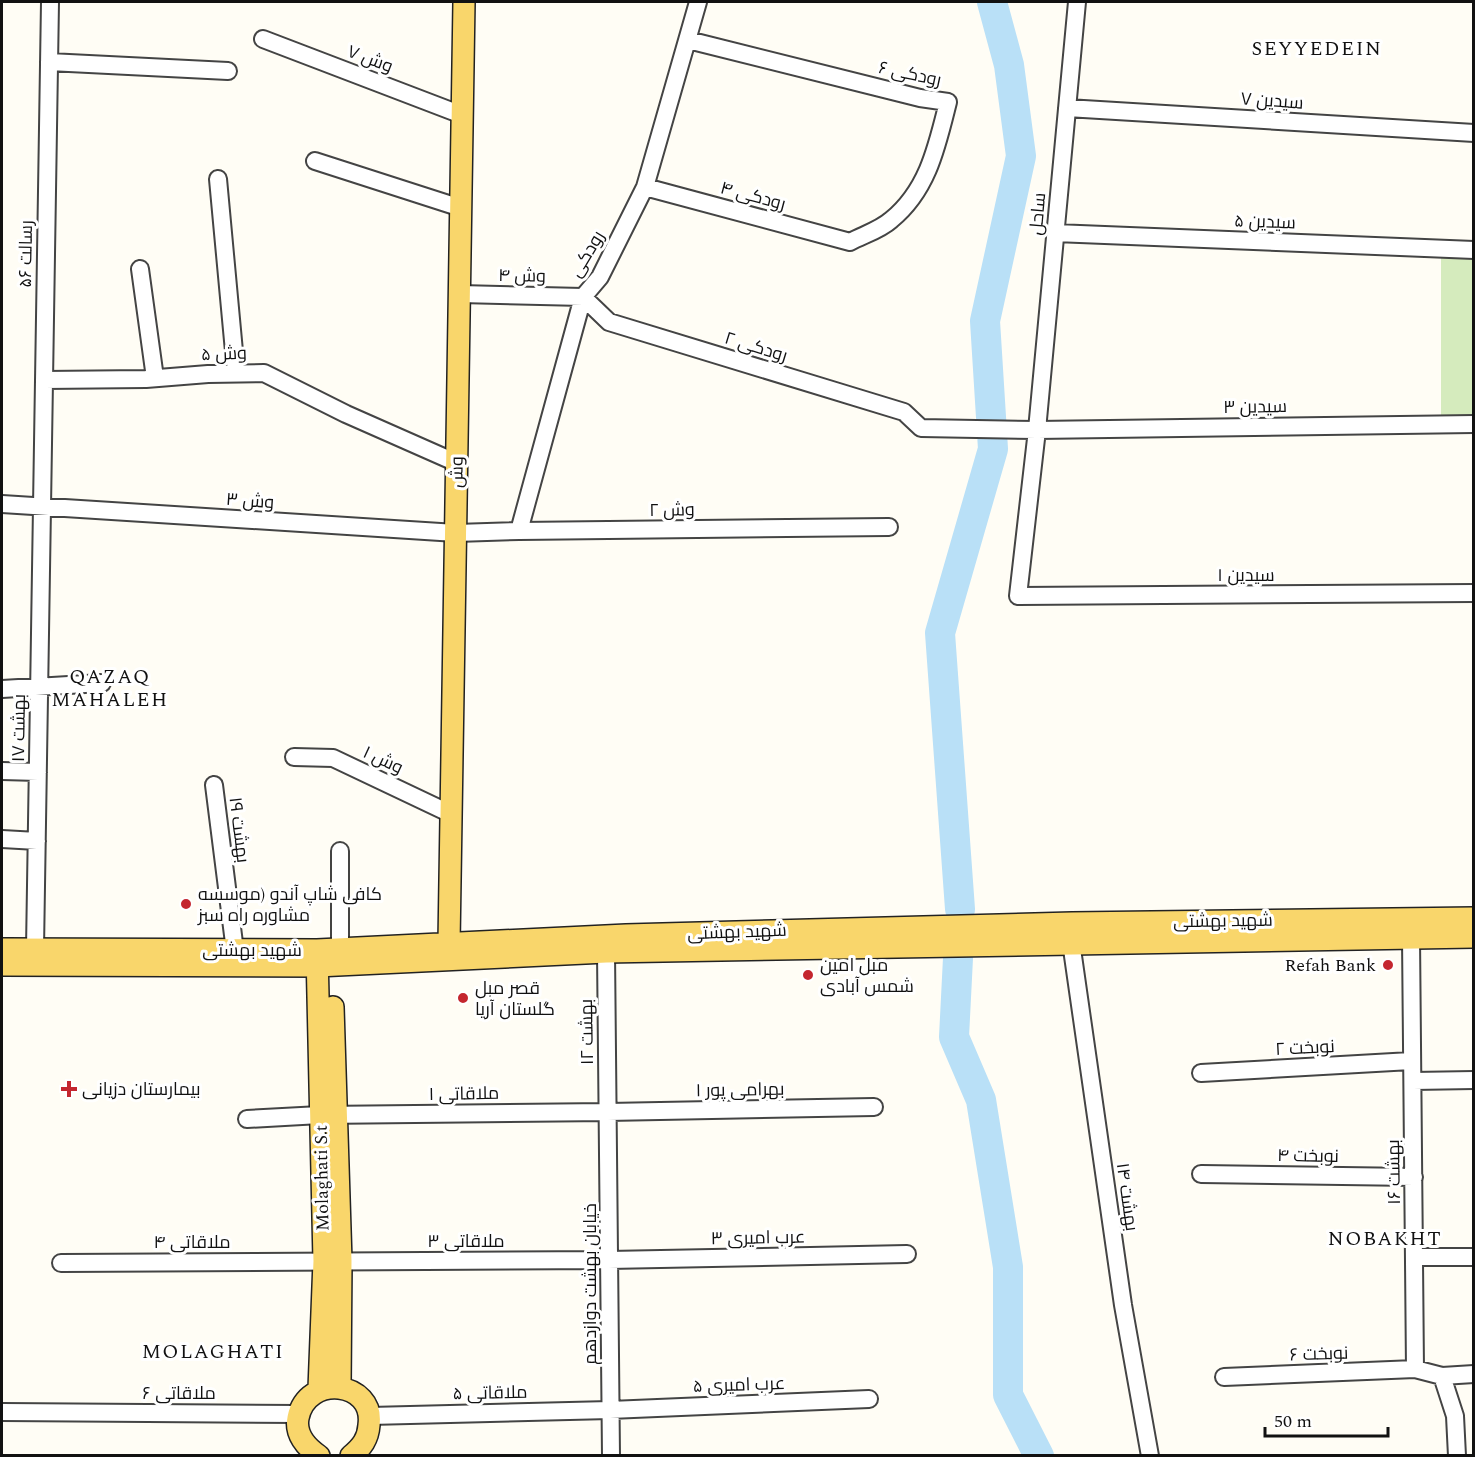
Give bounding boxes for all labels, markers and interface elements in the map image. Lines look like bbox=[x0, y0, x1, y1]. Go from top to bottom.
district label: SEYYEDEIN bbox=[1252, 34, 1382, 64]
street label: وش ۷ bbox=[343, 38, 397, 80]
street label: رودکی ۶ bbox=[876, 54, 944, 94]
street label: سیدین ۷ bbox=[1240, 85, 1304, 117]
street label: رودکی ۴ bbox=[717, 174, 789, 218]
street label: ساحل bbox=[1023, 192, 1053, 236]
street label: سیدین ۵ bbox=[1234, 207, 1296, 237]
street label: ۵۶ رسالت bbox=[12, 220, 40, 288]
street label: رودکی bbox=[562, 225, 612, 283]
street label: وش ۴ bbox=[498, 262, 546, 290]
street label: رودکی ۲ bbox=[721, 325, 791, 369]
street label: وش ۵ bbox=[201, 340, 247, 368]
street label: سیدین ۳ bbox=[1223, 393, 1287, 421]
street label: وش bbox=[443, 456, 471, 488]
street label: وش ۳ bbox=[225, 486, 275, 516]
street label: وش ۲ bbox=[649, 496, 695, 524]
street label: سیدین ۱ bbox=[1217, 562, 1275, 589]
district label: QAZAQ MAHALEH bbox=[51, 662, 169, 715]
street label: بهشت ۱۷ bbox=[5, 694, 33, 762]
street label: وش ۱ bbox=[358, 739, 408, 781]
street label: بهشت ۱۹ bbox=[222, 795, 256, 865]
place label: کافی شاپ آندو (موسسه مشاوره راه سبز bbox=[197, 881, 382, 929]
marker: کافی شاپ آندو (موسسه مشاوره راه سبز bbox=[179, 897, 193, 911]
street label: شهید بهشتی bbox=[1173, 907, 1273, 935]
street label: شهید بهشتی bbox=[687, 917, 787, 947]
street label: شهید بهشتی bbox=[202, 937, 302, 964]
place label: مبل امین شمس آبادی bbox=[820, 952, 914, 1000]
place label: Refah Bank bbox=[1284, 952, 1376, 979]
marker: Refah Bank bbox=[1381, 958, 1395, 972]
marker: مبل امین شمس آبادی bbox=[801, 968, 815, 982]
place label: قصر مبل گلستان آریا bbox=[475, 975, 555, 1023]
marker: قصر مبل گلستان آریا bbox=[456, 991, 470, 1005]
street label: ۱۲ بهشت bbox=[573, 999, 601, 1065]
street label: ۲ نوبخت bbox=[1275, 1033, 1335, 1063]
place label: بیمارستان دزیانی bbox=[82, 1076, 201, 1103]
street label: ۱ بهرامی پور bbox=[695, 1076, 785, 1104]
marker: بیمارستان دزیانی bbox=[60, 1080, 78, 1098]
street label: ملاقاتی ۱ bbox=[428, 1080, 500, 1108]
street label: Molaghati S.t bbox=[308, 1125, 336, 1231]
street label: ۱۶ بهشت bbox=[1380, 1139, 1408, 1205]
street label: ۴ نوبخت bbox=[1277, 1142, 1339, 1170]
street label: بهشت ۱۴ bbox=[1109, 1161, 1145, 1233]
street label: خیابان بهشت دوازدهم bbox=[577, 1203, 604, 1365]
street label: ۳ عرب امیری bbox=[710, 1224, 806, 1252]
district label: NOBAKHT bbox=[1328, 1224, 1442, 1254]
street label: ملاقاتی ۳ bbox=[427, 1228, 505, 1255]
street label: ملاقاتی ۴ bbox=[153, 1229, 231, 1256]
district label: MOLAGHATI bbox=[142, 1337, 284, 1367]
street label: نوبخت ۶ bbox=[1289, 1339, 1349, 1369]
street label: ۵ عرب امیری bbox=[692, 1370, 786, 1400]
street label: ملاقاتی ۵ bbox=[452, 1379, 528, 1407]
street label: ۶ ملاقاتی bbox=[142, 1380, 216, 1407]
scale bar bbox=[1265, 1400, 1388, 1438]
text: 50 m bbox=[1274, 1408, 1312, 1435]

